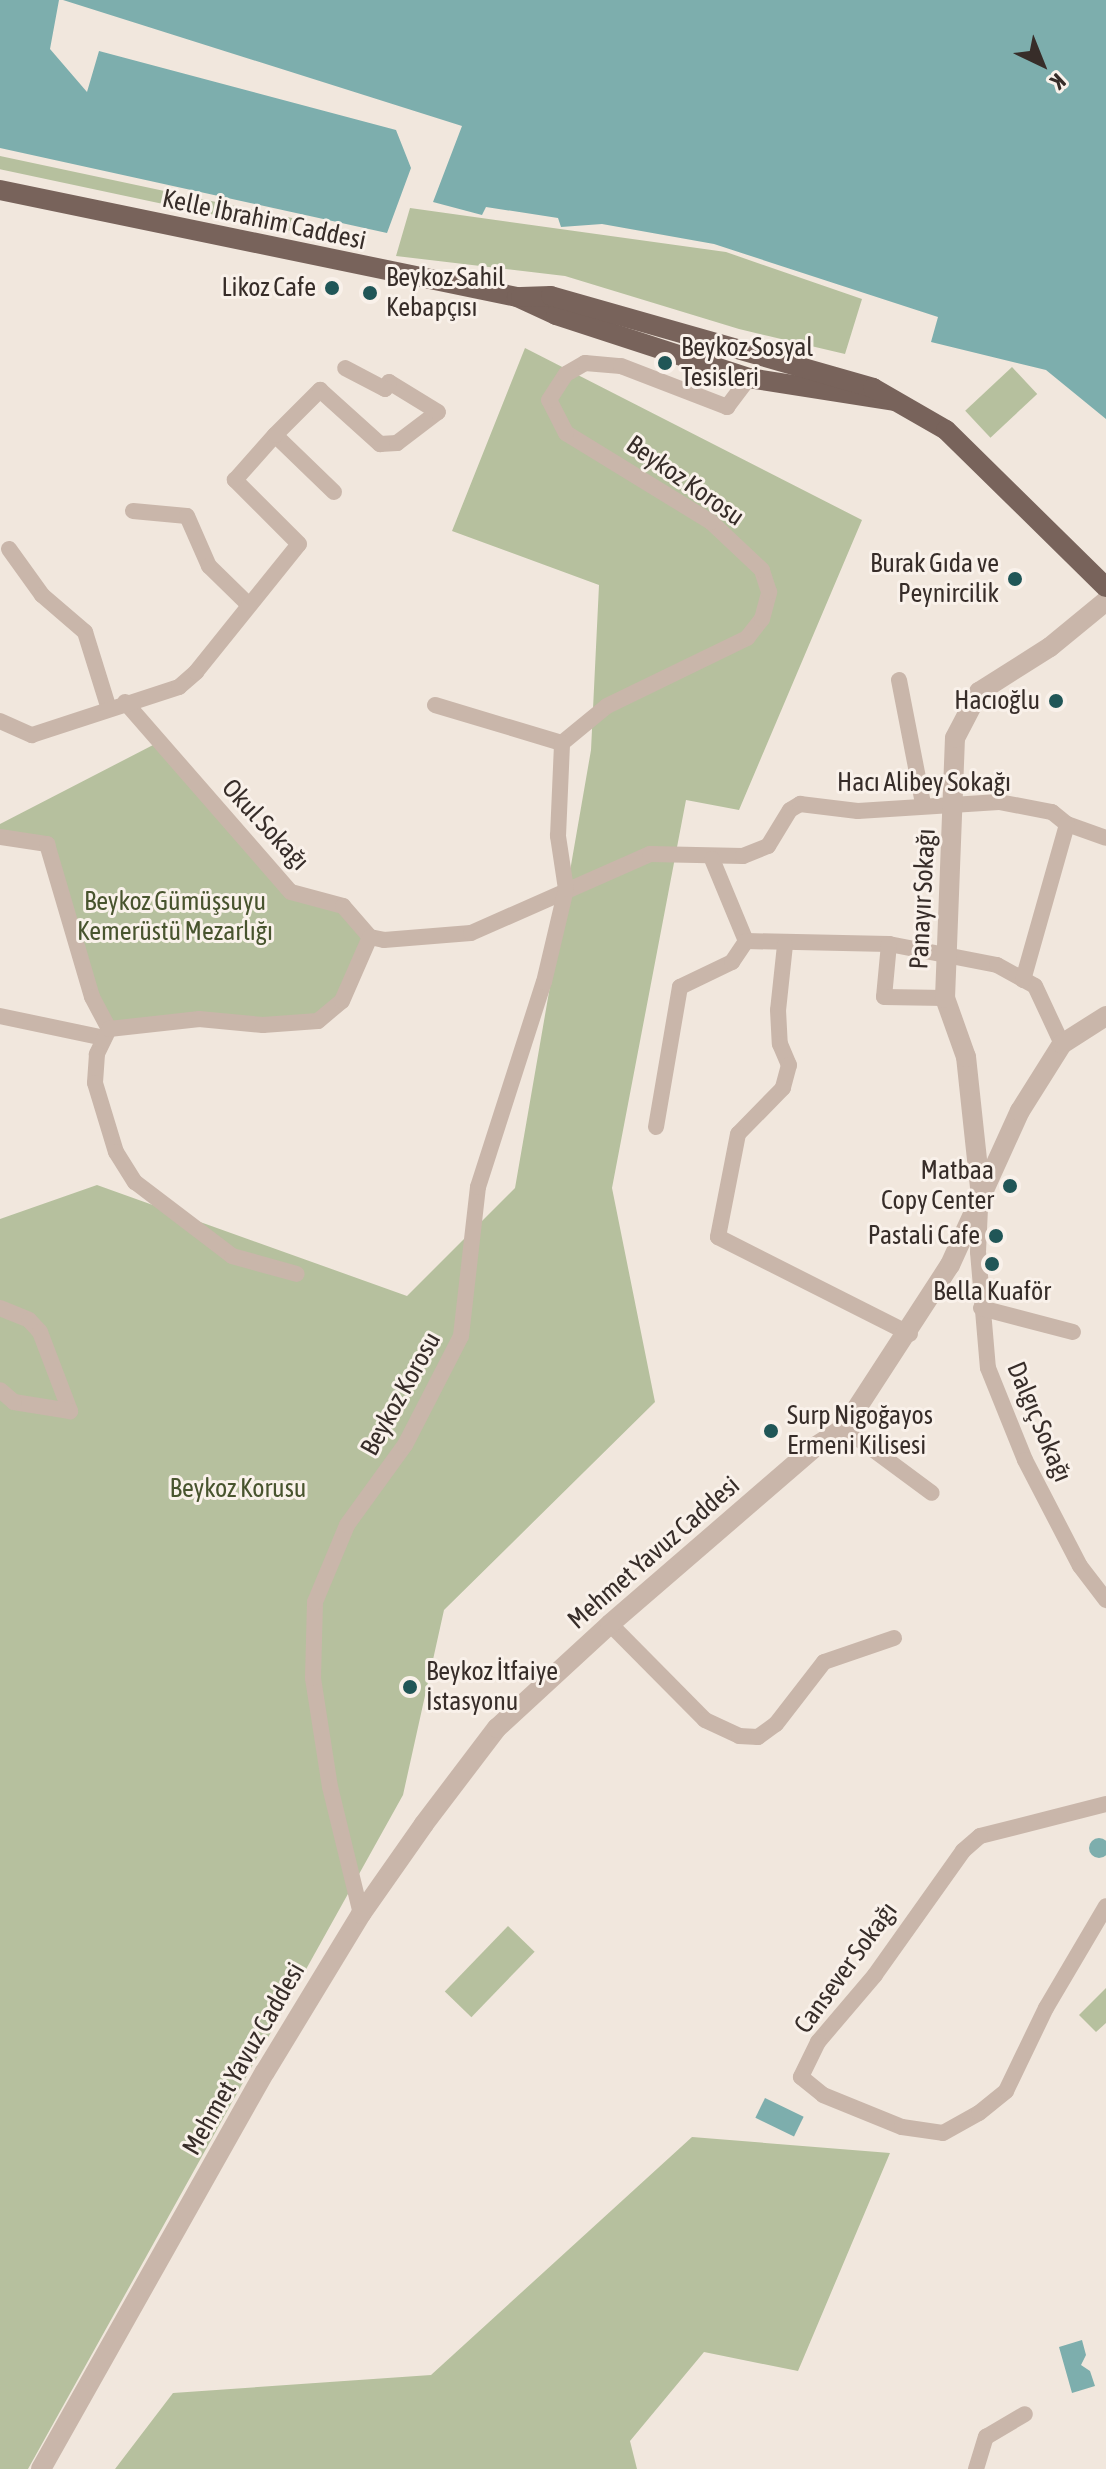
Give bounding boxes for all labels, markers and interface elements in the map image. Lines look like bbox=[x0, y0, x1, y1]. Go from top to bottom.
north arrow bbox=[1002, 24, 1082, 104]
text: K bbox=[1046, 68, 1071, 95]
street label: Kelle İbrahim Caddesi bbox=[159, 183, 369, 257]
place label: Beykoz Sahil Kebapçısı bbox=[386, 262, 505, 324]
place label: Likoz Cafe bbox=[221, 272, 316, 304]
marker: Likoz Cafe bbox=[323, 279, 341, 297]
marker: Beykoz Sahil Kebapçısı bbox=[361, 284, 379, 302]
place label: Beykoz Sosyal Tesisleri bbox=[681, 332, 813, 394]
marker: Beykoz Sosyal Tesisleri bbox=[656, 354, 674, 372]
street label: Beykoz Korosu bbox=[620, 429, 750, 533]
place label: Burak Gıda ve Peynircilik bbox=[870, 548, 999, 610]
marker: Burak Gıda ve Peynircilik bbox=[1006, 570, 1024, 588]
place label: Hacıoğlu bbox=[954, 685, 1040, 717]
marker: Hacıoğlu bbox=[1047, 692, 1065, 710]
street label: Hacı Alibey Sokağı bbox=[837, 767, 1011, 799]
street label: Okul Sokağı bbox=[215, 773, 315, 877]
street label: Panayır Sokağı bbox=[904, 828, 942, 970]
park label: Beykoz Gümüşsuyu Kemerüstü Mezarlığı bbox=[77, 886, 273, 948]
place label: Matbaa Copy Center bbox=[881, 1155, 994, 1216]
marker: Matbaa Copy Center bbox=[1001, 1177, 1019, 1195]
place label: Pastali Cafe bbox=[868, 1220, 980, 1252]
marker: Pastali Cafe bbox=[987, 1227, 1005, 1245]
marker: Bella Kuaför bbox=[983, 1255, 1001, 1273]
place label: Bella Kuaför bbox=[933, 1276, 1051, 1308]
street label: Beykoz Korosu bbox=[354, 1327, 448, 1461]
street label: Dalgıç Sokağı bbox=[1000, 1357, 1078, 1487]
place label: Surp Nigoğayos Ermeni Kilisesi bbox=[787, 1400, 933, 1462]
marker: Surp Nigoğayos Ermeni Kilisesi bbox=[762, 1422, 780, 1440]
street label: Mehmet Yavuz Caddesi bbox=[562, 1470, 746, 1636]
park label: Beykoz Korusu bbox=[170, 1473, 306, 1505]
place label: Beykoz İtfaiye İstasyonu bbox=[426, 1656, 558, 1718]
marker: Beykoz İtfaiye İstasyonu bbox=[401, 1678, 419, 1696]
street label: Cansever Sokağı bbox=[788, 1896, 904, 2040]
street label: Mehmet Yavuz Caddesi bbox=[176, 1957, 312, 2161]

